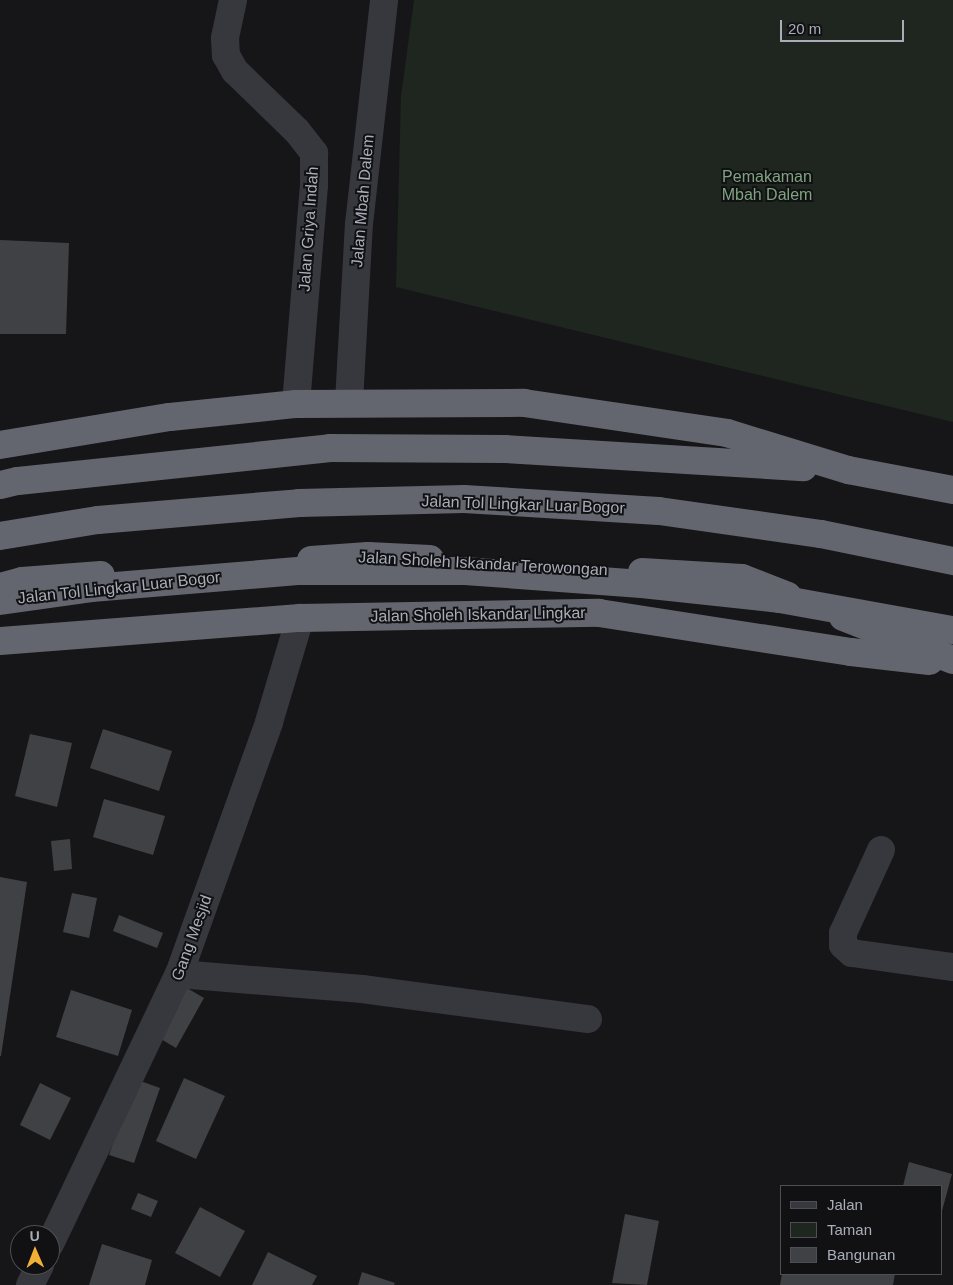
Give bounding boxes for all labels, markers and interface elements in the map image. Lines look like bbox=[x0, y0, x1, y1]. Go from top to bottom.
scale bar bbox=[783, 10, 907, 42]
text: 20 m bbox=[788, 20, 821, 37]
street label: Jalan Mbah Dalem bbox=[348, 134, 378, 268]
street label: Jalan Griya Indah bbox=[295, 166, 323, 292]
park label: Pemakaman Mbah Dalem bbox=[722, 167, 812, 205]
street label: Jalan Tol Lingkar Luar Bogor bbox=[421, 492, 625, 518]
street label: Jalan Sholeh Iskandar Terowongan bbox=[358, 548, 608, 580]
street label: Jalan Tol Lingkar Luar Bogor bbox=[17, 568, 221, 608]
street label: Jalan Sholeh Iskandar Lingkar bbox=[370, 604, 586, 626]
street label: Gang Mesjid bbox=[168, 893, 216, 983]
legend bbox=[780, 1185, 943, 1275]
text: Jalan bbox=[827, 1196, 863, 1213]
text: Taman bbox=[827, 1221, 872, 1238]
north arrow bbox=[10, 1225, 60, 1275]
text: U bbox=[30, 1228, 40, 1244]
text: Bangunan bbox=[827, 1246, 895, 1263]

